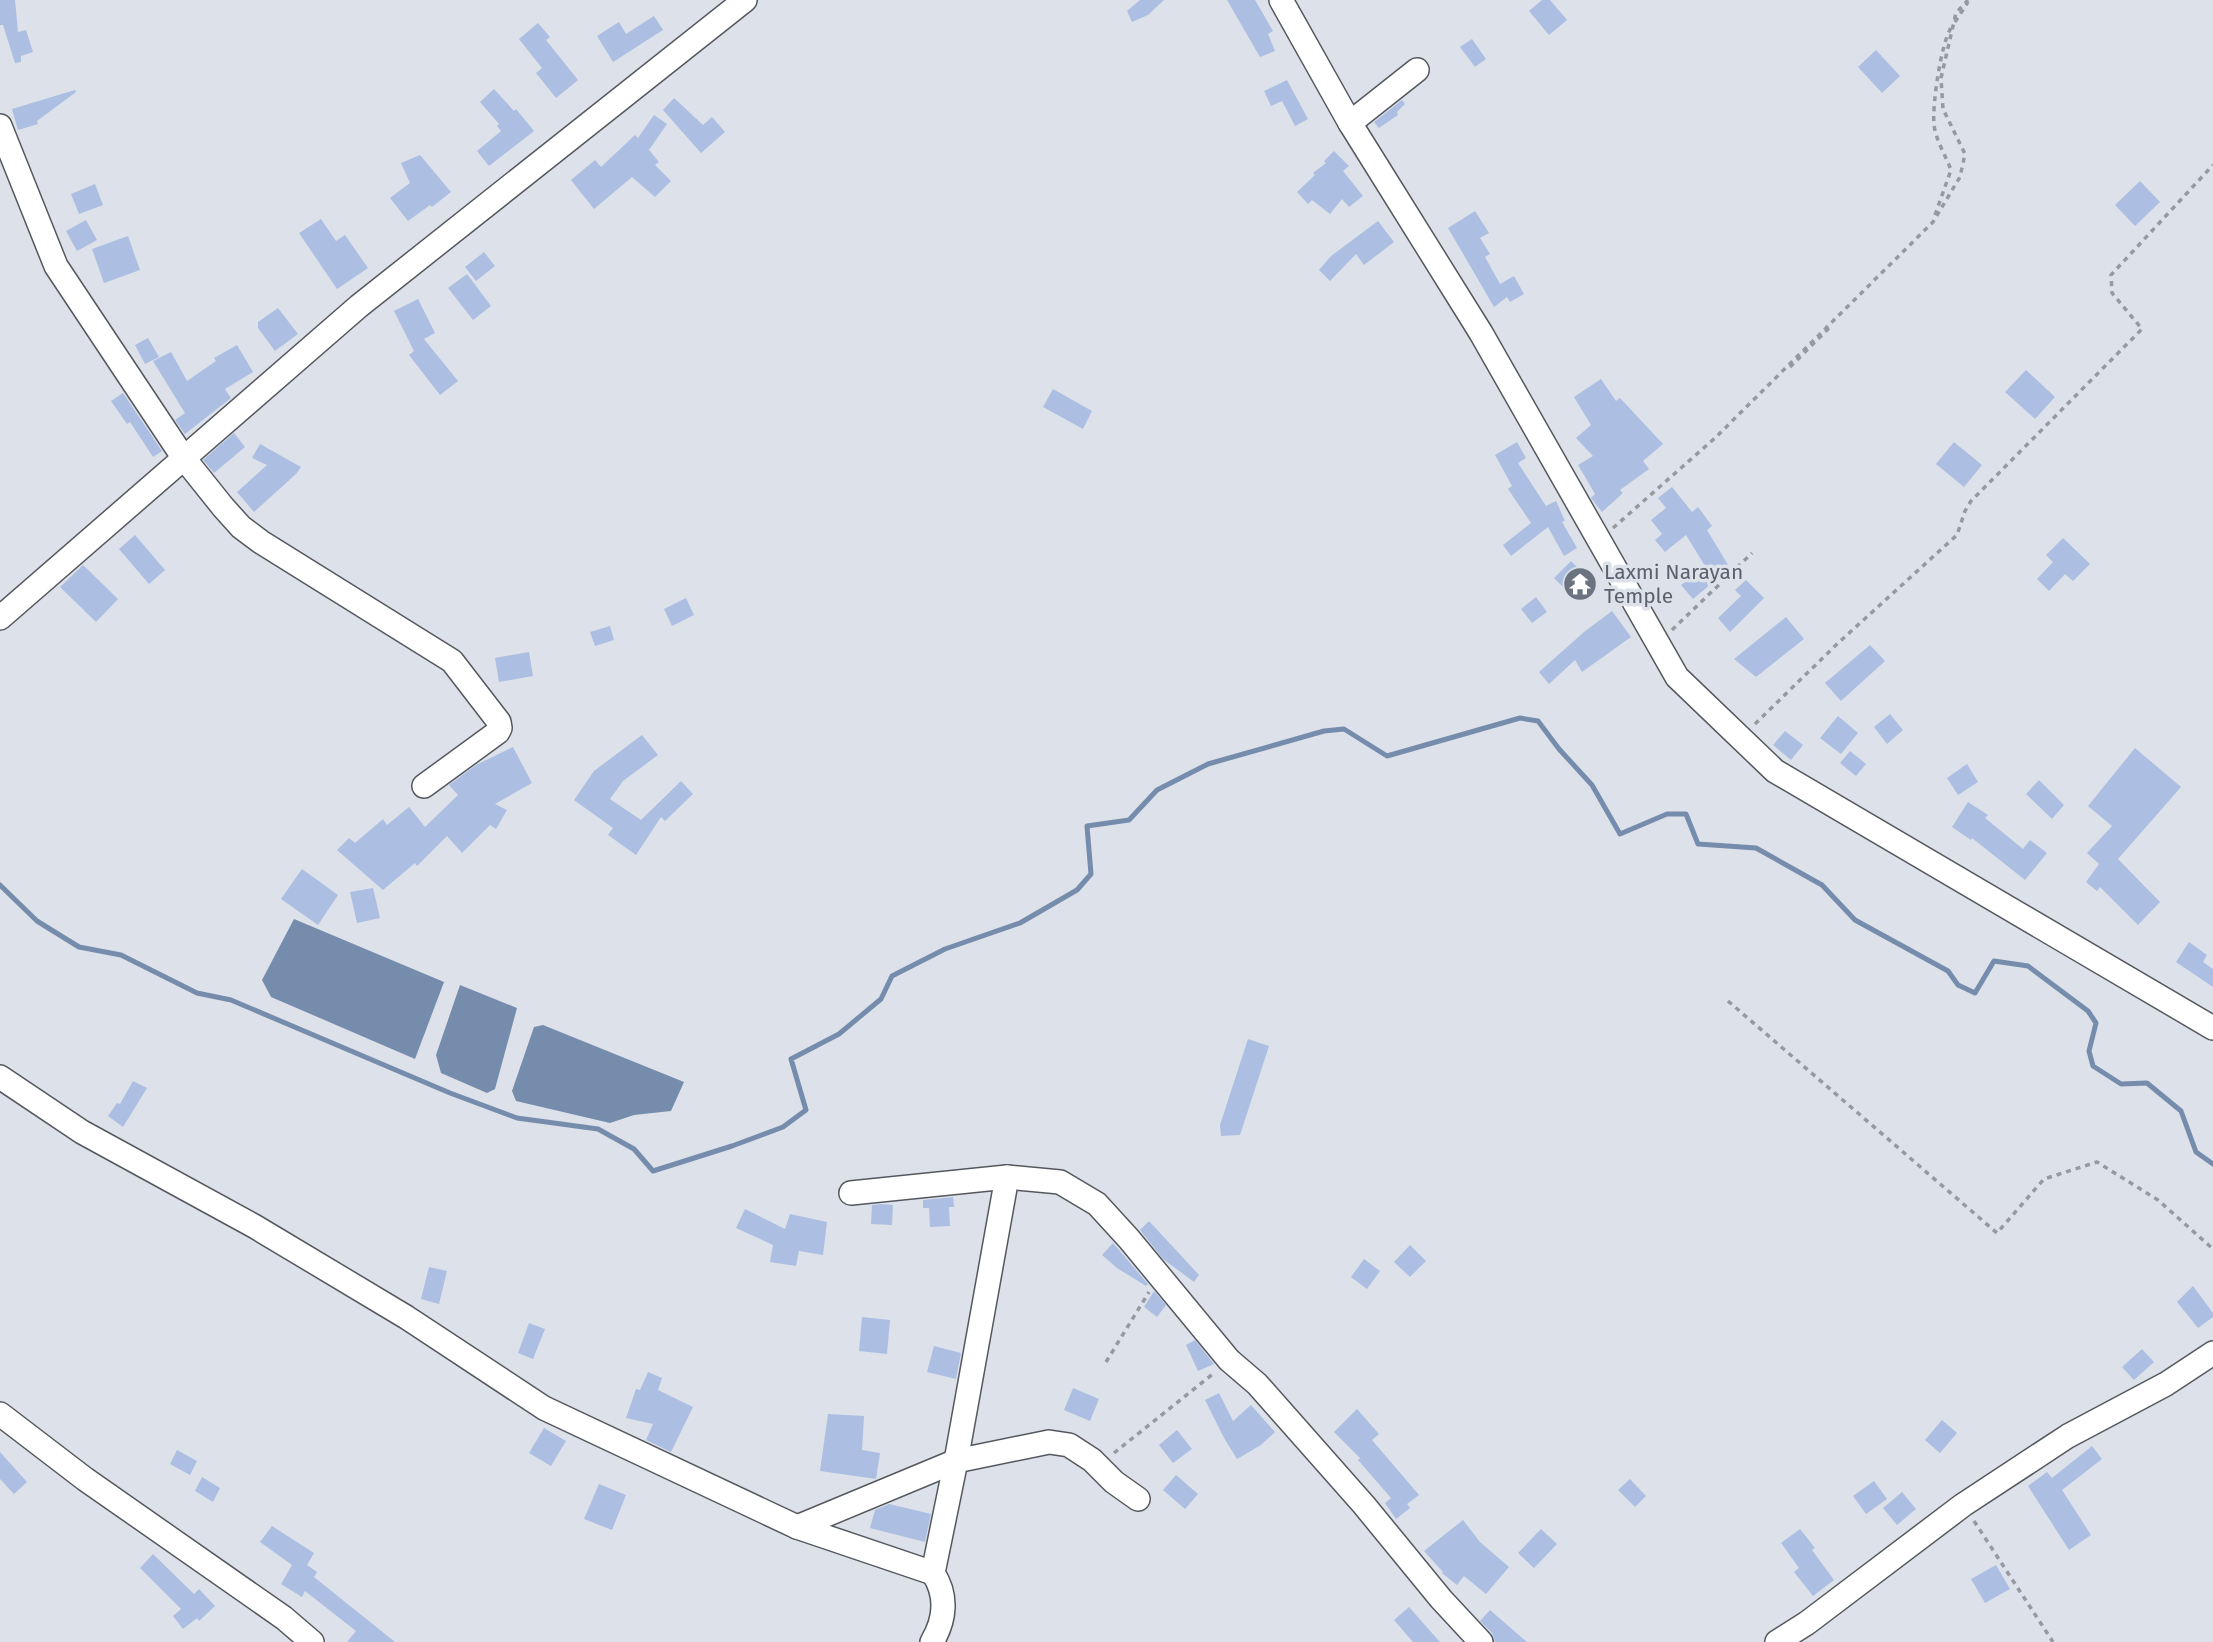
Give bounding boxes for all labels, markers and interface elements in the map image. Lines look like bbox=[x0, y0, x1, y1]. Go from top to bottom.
place label: Laxmi Narayan Temple bbox=[1604, 559, 1743, 609]
temple icon: Laxmi Narayan Temple bbox=[1561, 565, 1599, 603]

